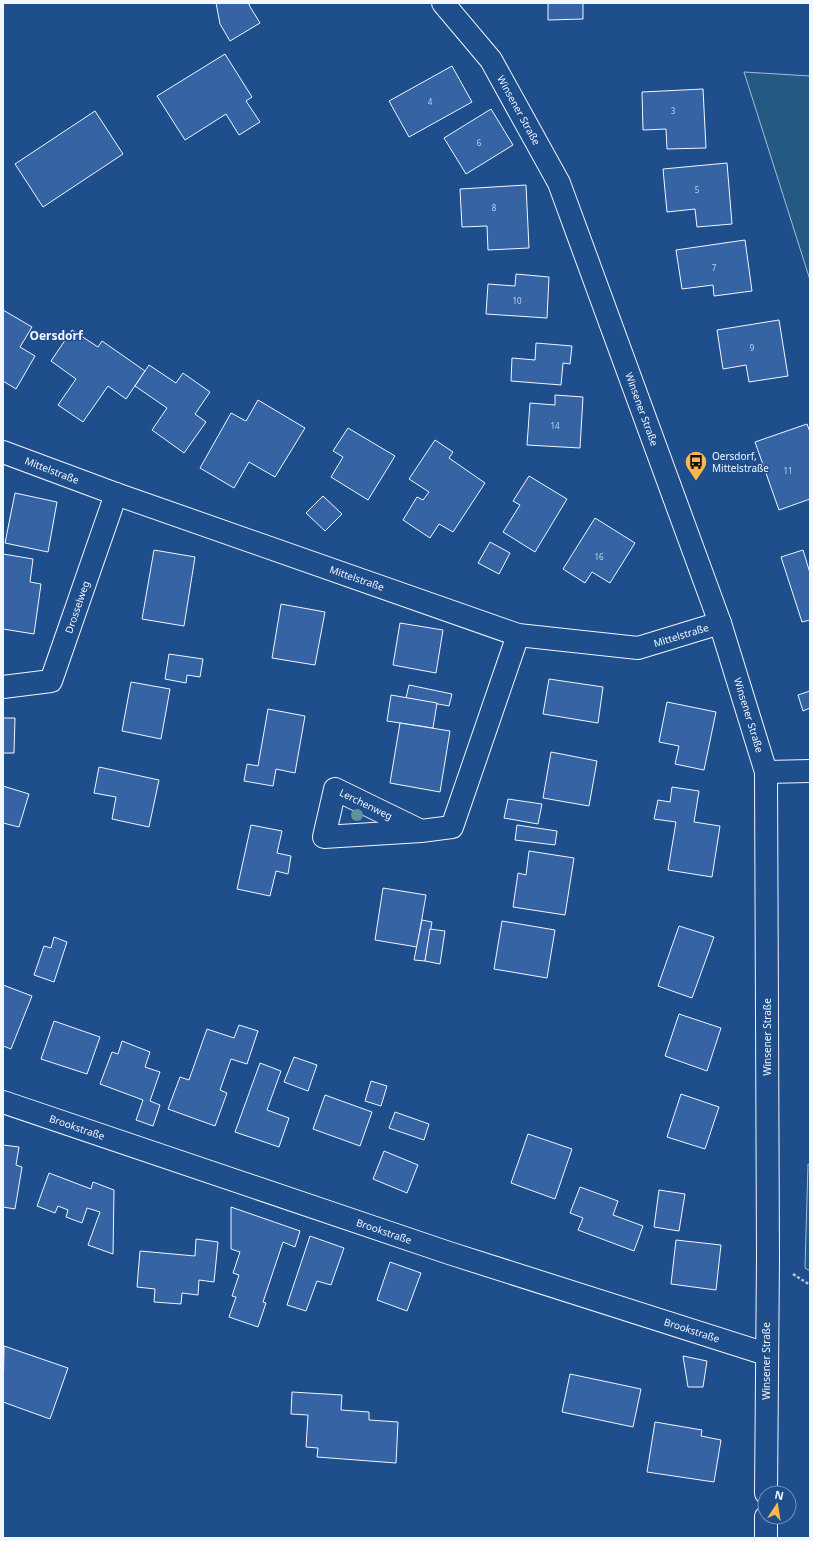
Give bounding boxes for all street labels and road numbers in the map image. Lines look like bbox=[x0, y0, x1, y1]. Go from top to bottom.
street label: Winsener Straße bbox=[494, 73, 544, 148]
street label: Winsener Straße bbox=[622, 370, 662, 448]
street label: Mittelstraße bbox=[23, 453, 81, 487]
street label: Mittelstraße bbox=[328, 562, 387, 594]
street label: Drosselweg bbox=[61, 579, 93, 635]
street label: Mittelstraße bbox=[652, 620, 711, 650]
street label: Winsener Straße bbox=[731, 676, 767, 755]
street label: Lerchenweg bbox=[337, 785, 395, 823]
street label: Winsener Straße bbox=[760, 998, 774, 1076]
street label: Brookstraße bbox=[47, 1111, 107, 1143]
street label: Brookstraße bbox=[354, 1215, 414, 1247]
street label: Brookstraße bbox=[662, 1314, 722, 1346]
street label: Winsener Straße bbox=[759, 1322, 773, 1400]

